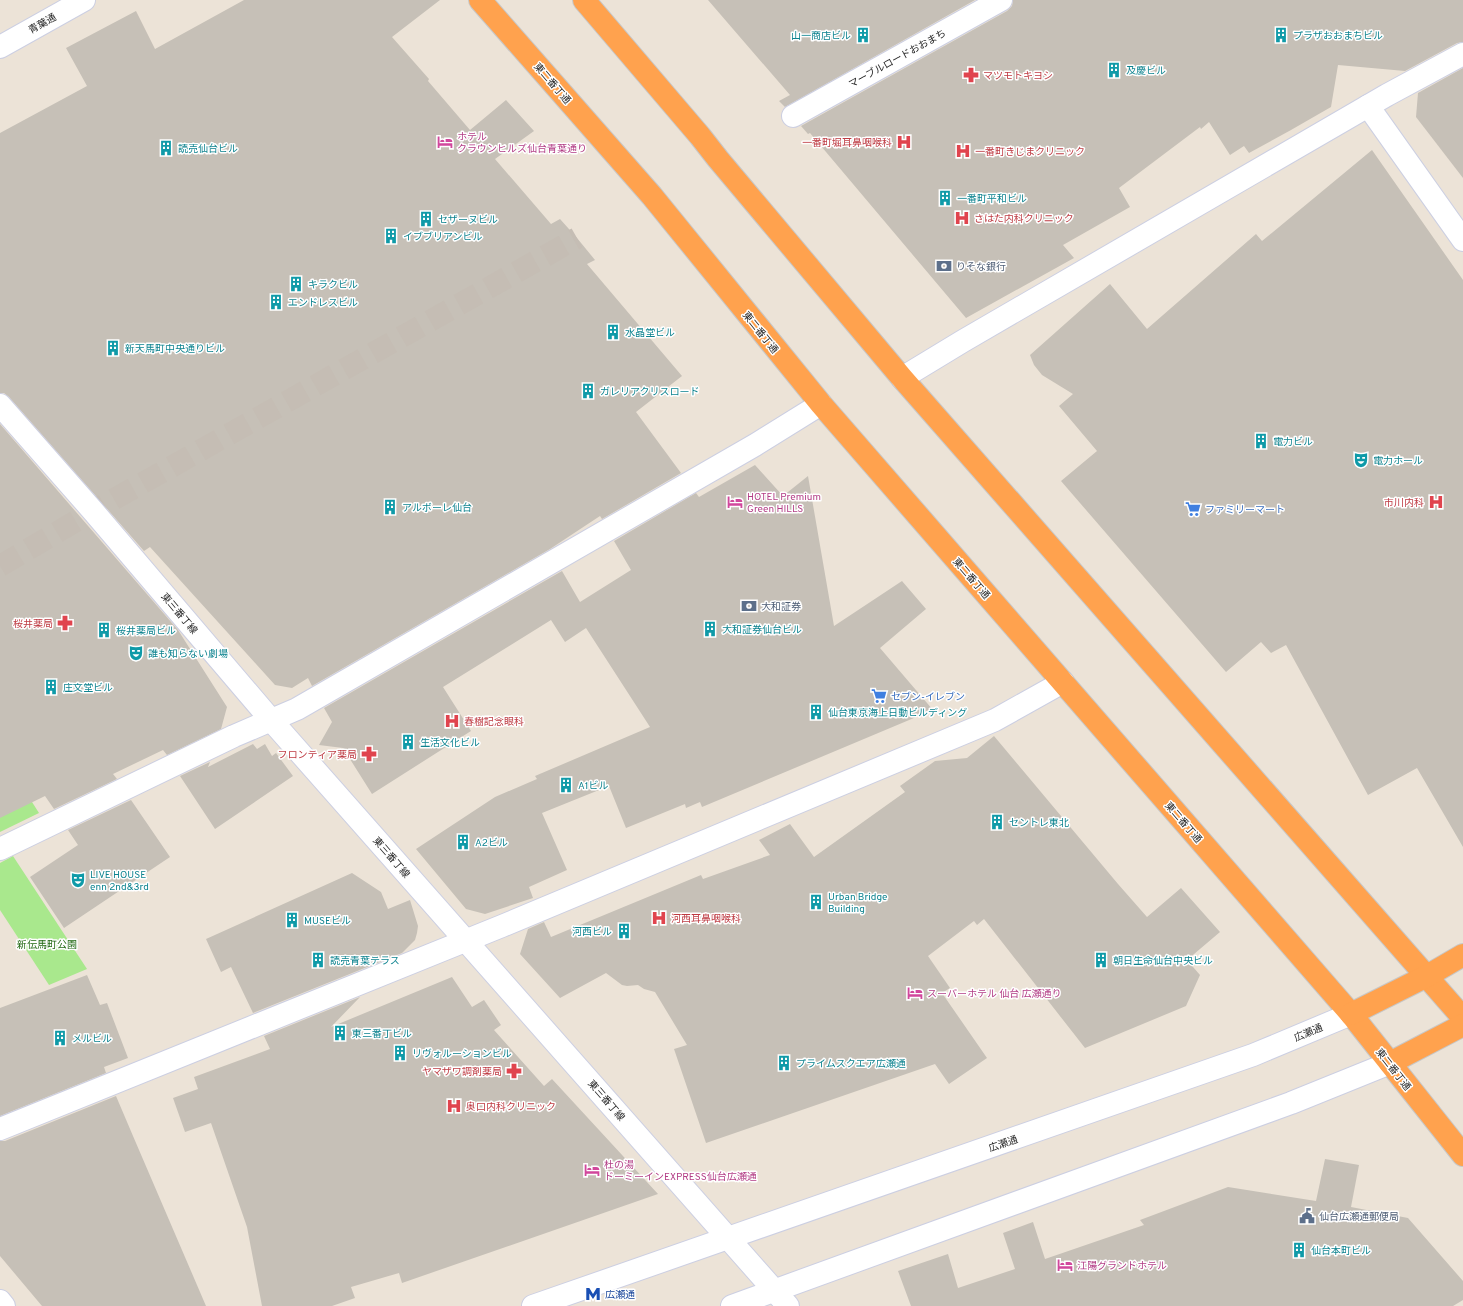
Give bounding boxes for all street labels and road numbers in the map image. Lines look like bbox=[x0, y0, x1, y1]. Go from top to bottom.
street label: 青葉通 bbox=[26, 11, 59, 37]
street label: マーブルロードおおまち bbox=[847, 27, 949, 92]
street label: 東二番丁通 bbox=[531, 61, 573, 107]
street label: 東二番丁通 bbox=[739, 309, 781, 356]
street label: 東二番丁通 bbox=[950, 556, 992, 602]
street label: 東三番丁線 bbox=[158, 591, 200, 637]
street label: 東二番丁通 bbox=[1162, 800, 1204, 846]
street label: 東三番丁線 bbox=[370, 835, 412, 881]
street label: 広瀬通 bbox=[1292, 1022, 1325, 1045]
street label: 東二番丁通 bbox=[1372, 1046, 1413, 1094]
street label: 東三番丁線 bbox=[585, 1078, 627, 1124]
street label: 広瀬通 bbox=[987, 1133, 1020, 1155]

